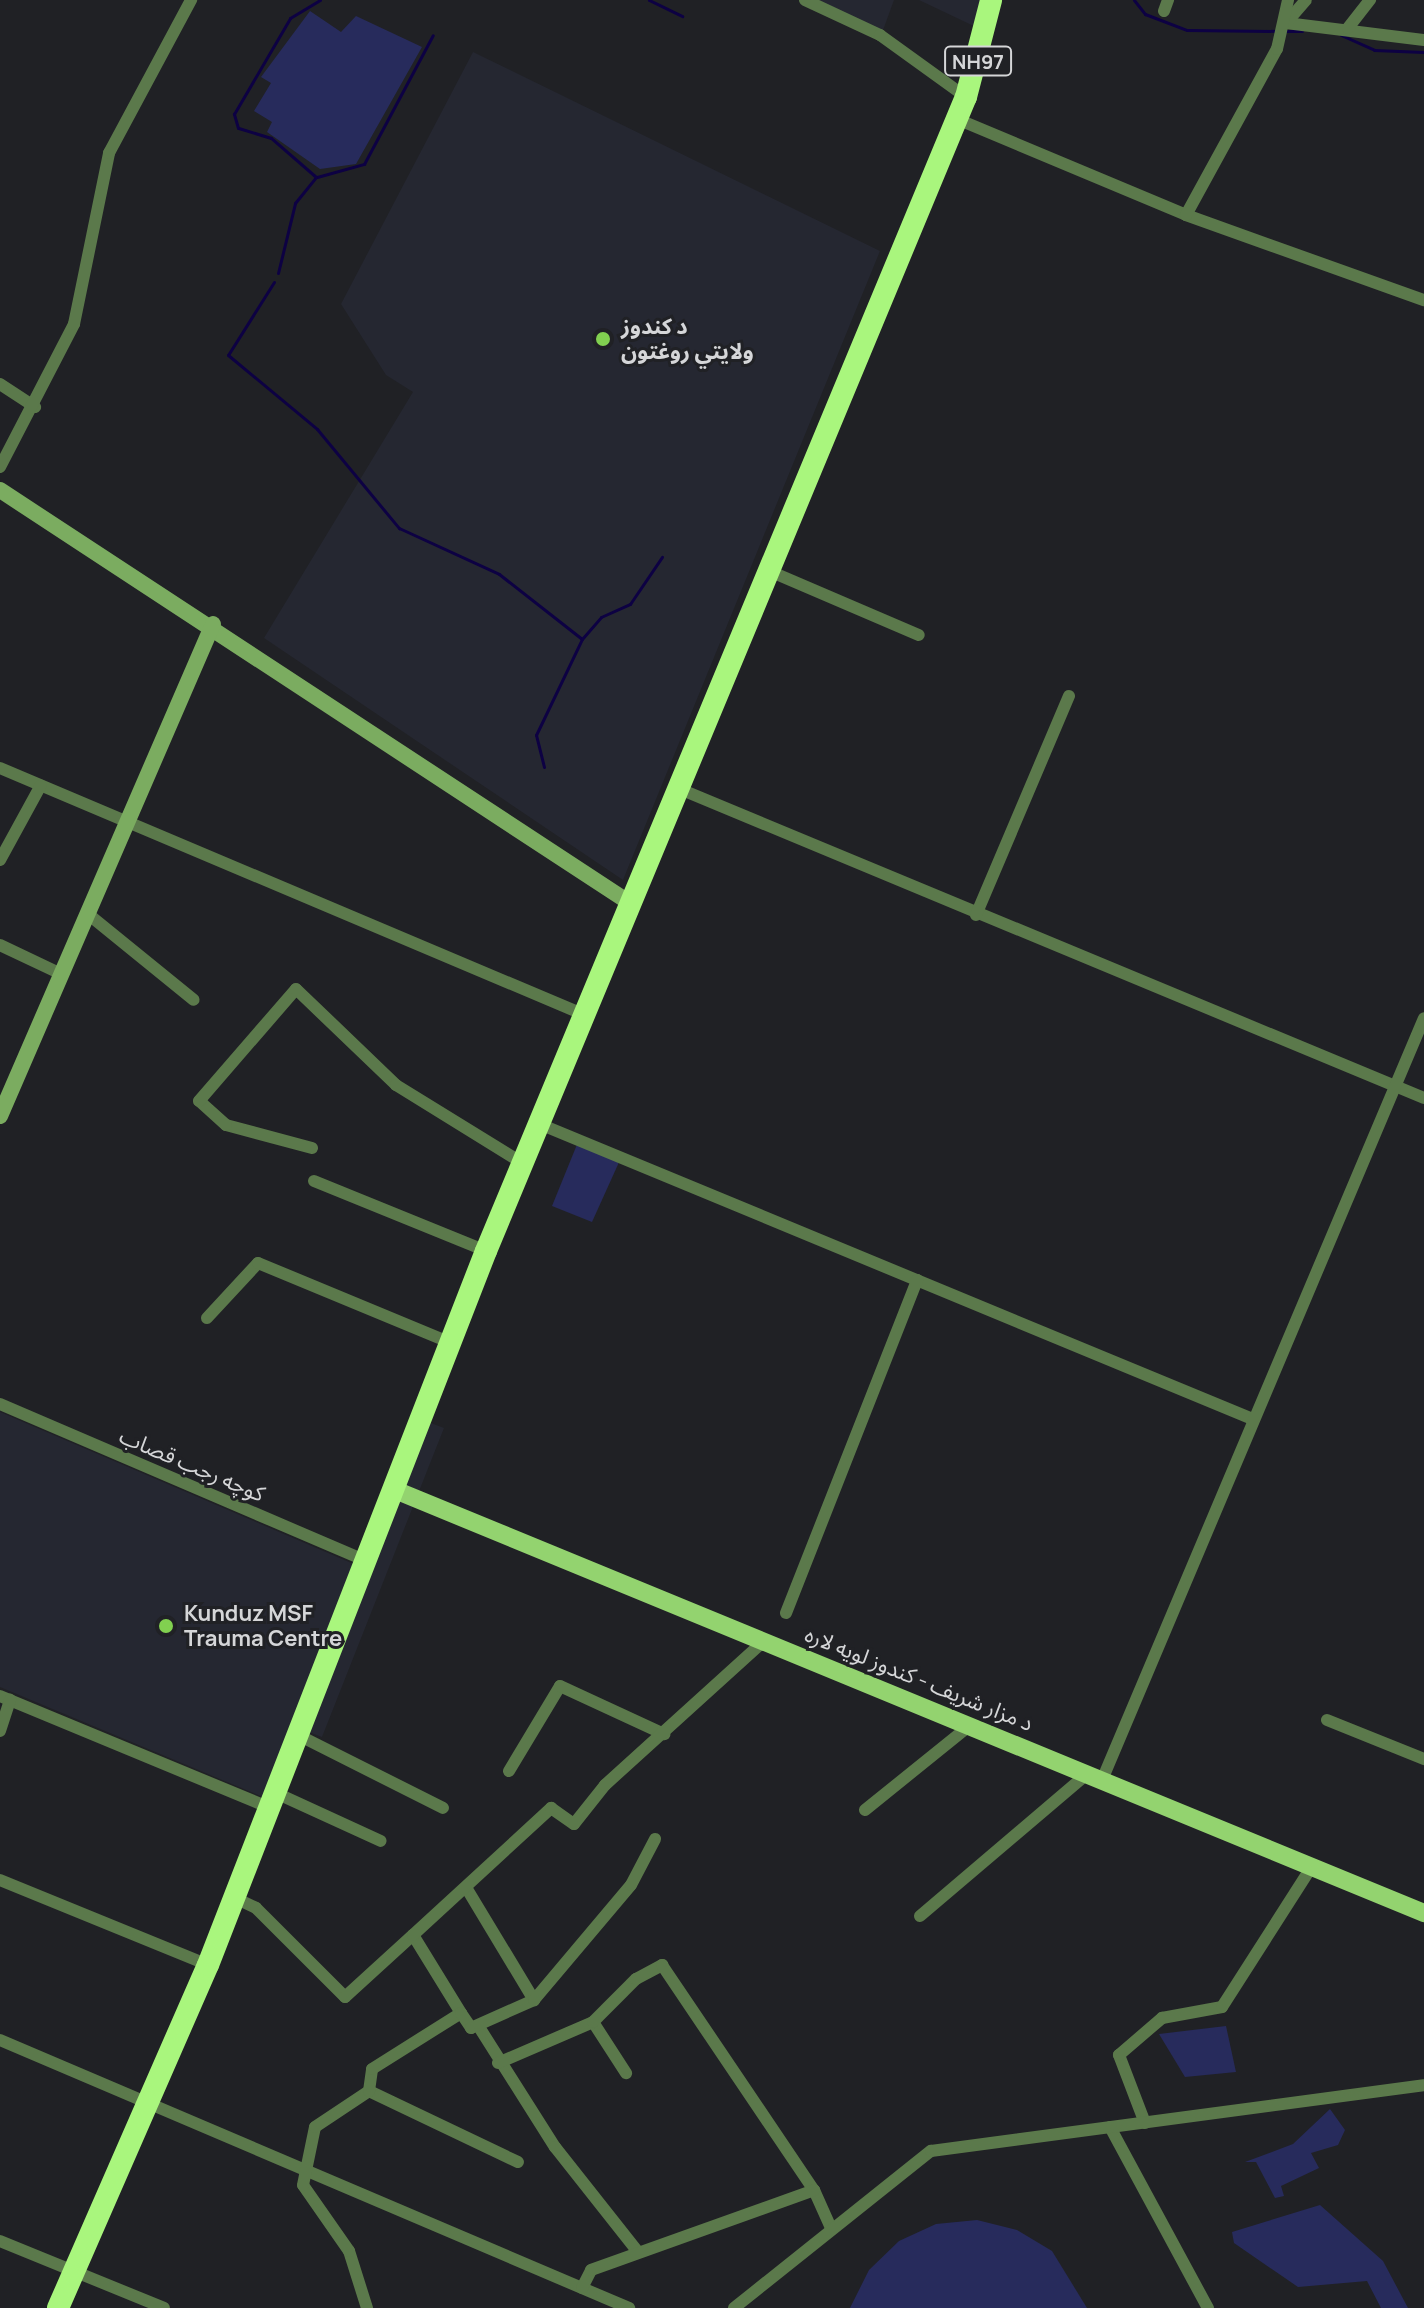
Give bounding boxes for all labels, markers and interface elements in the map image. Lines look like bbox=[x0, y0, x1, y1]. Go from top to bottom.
road number: NH97 bbox=[944, 45, 1012, 77]
place label: د کندوز ولایتي روغتون bbox=[621, 313, 754, 364]
marker: د کندوز ولایتي روغتون bbox=[592, 328, 614, 350]
street label: کوچه رجب قصاب bbox=[115, 1423, 269, 1507]
place label: Kunduz MSF Trauma Centre bbox=[184, 1600, 342, 1652]
marker: Kunduz MSF Trauma Centre bbox=[155, 1615, 177, 1637]
street label: د مزار شریف - کندوز لویه لاره bbox=[801, 1621, 1037, 1737]

